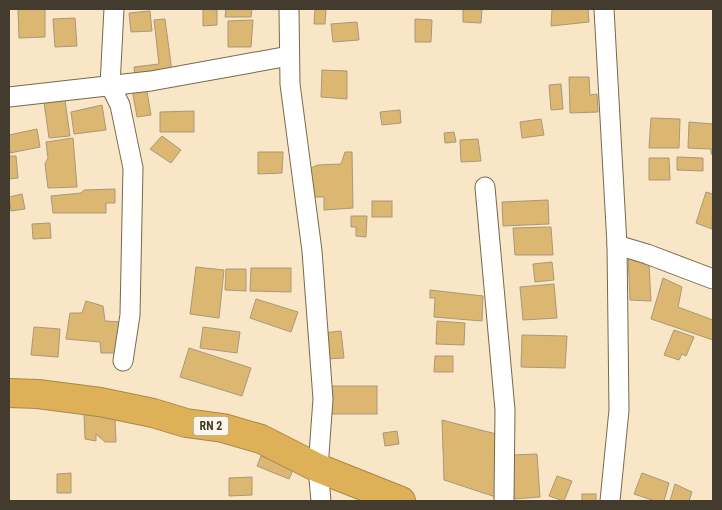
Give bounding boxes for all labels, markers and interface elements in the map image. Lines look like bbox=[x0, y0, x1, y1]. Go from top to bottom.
road number: RN 2 bbox=[194, 416, 228, 436]

